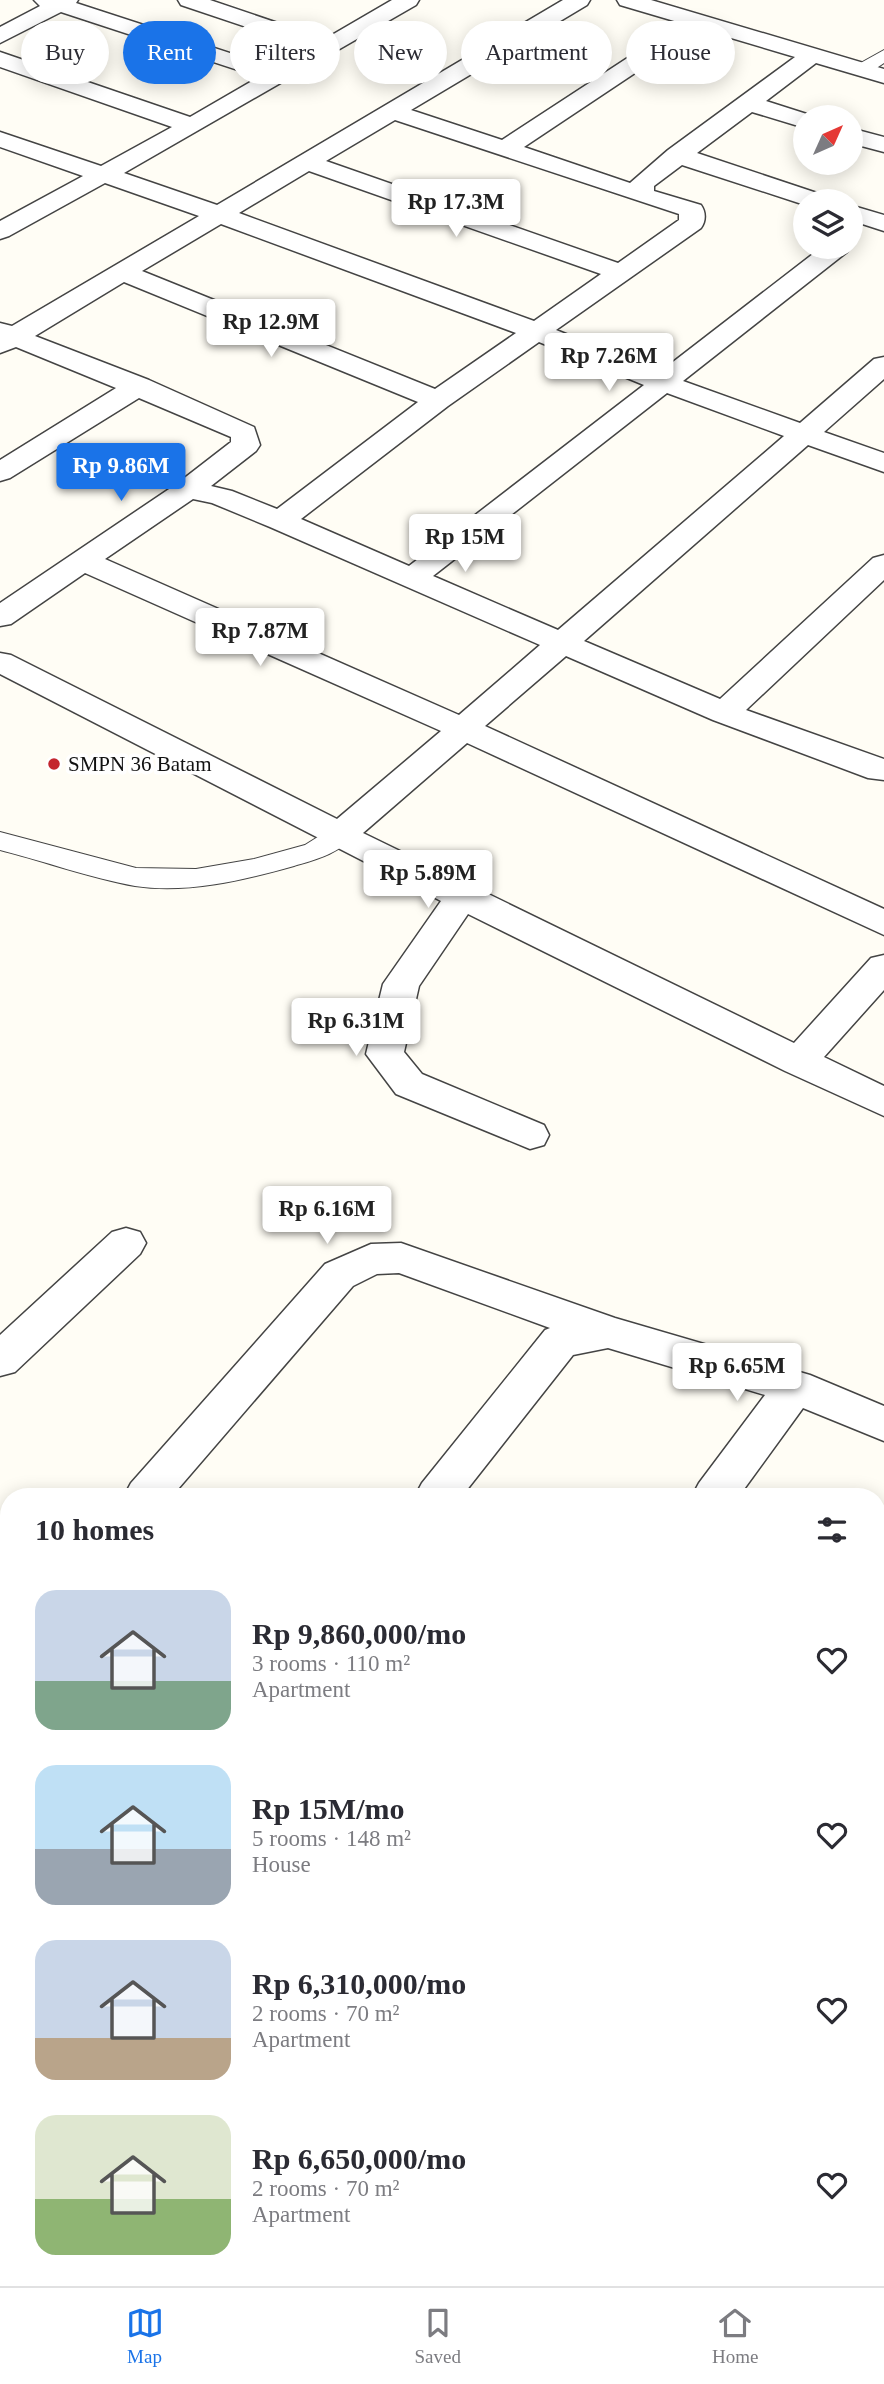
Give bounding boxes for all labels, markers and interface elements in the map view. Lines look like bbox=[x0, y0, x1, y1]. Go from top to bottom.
chip: Buy bbox=[21, 21, 109, 84]
chip: Rent bbox=[123, 21, 216, 84]
chip: Filters bbox=[230, 21, 340, 84]
chip: New bbox=[354, 21, 447, 84]
chip: Apartment bbox=[461, 21, 612, 84]
chip: House bbox=[626, 21, 735, 84]
north arrow bbox=[793, 105, 863, 175]
map controls bbox=[793, 105, 863, 259]
pin: Rp 17.3M bbox=[384, 180, 528, 239]
text: Rp 17.3M bbox=[407, 189, 505, 214]
button: layers bbox=[793, 189, 863, 259]
pin: Rp 12.9M bbox=[199, 300, 343, 359]
text: Rp 12.9M bbox=[222, 309, 320, 334]
pin: Rp 7.26M bbox=[537, 334, 681, 393]
text: Rp 7.26M bbox=[560, 343, 658, 368]
pin: Rp 9.86M bbox=[49, 444, 193, 503]
text: Rp 9.86M bbox=[72, 453, 170, 478]
pin: Rp 15M bbox=[408, 514, 522, 574]
text: Rp 15M bbox=[425, 524, 505, 549]
pin: Rp 7.87M bbox=[188, 608, 332, 668]
text: Rp 7.87M bbox=[211, 618, 309, 643]
place label: SMPN 36 Batam bbox=[68, 752, 212, 776]
marker: SMPN 36 Batam bbox=[46, 756, 62, 772]
pin: Rp 5.89M bbox=[356, 850, 500, 910]
text: Rp 5.89M bbox=[379, 860, 477, 885]
pin: Rp 6.31M bbox=[284, 998, 428, 1058]
text: Rp 6.31M bbox=[307, 1008, 405, 1033]
pin: Rp 6.16M bbox=[255, 1186, 399, 1246]
text: Rp 6.16M bbox=[278, 1196, 376, 1221]
pin: Rp 6.65M bbox=[665, 1344, 809, 1403]
text: Rp 6.65M bbox=[688, 1353, 786, 1378]
icon: filters bbox=[813, 1511, 851, 1549]
text: 10 homes bbox=[35, 1513, 154, 1546]
text: Rp 9,860,000/mo bbox=[252, 1617, 466, 1650]
icon: home bbox=[91, 1618, 175, 1702]
icon: heart bbox=[813, 1641, 851, 1679]
text: 3 rooms · 110 m² bbox=[252, 1651, 410, 1676]
text: Apartment bbox=[252, 1677, 350, 1702]
text: Rp 15M/mo bbox=[252, 1792, 405, 1825]
icon: home bbox=[91, 1793, 175, 1877]
icon: heart bbox=[813, 1816, 851, 1854]
text: 5 rooms · 148 m² bbox=[252, 1826, 411, 1851]
text: House bbox=[252, 1852, 311, 1877]
text: Rp 6,310,000/mo bbox=[252, 1967, 466, 2000]
icon: home bbox=[91, 1968, 175, 2052]
icon: heart bbox=[813, 1991, 851, 2029]
text: 2 rooms · 70 m² bbox=[252, 2001, 399, 2026]
text: Apartment bbox=[252, 2027, 350, 2052]
text: Rp 6,650,000/mo bbox=[252, 2142, 466, 2175]
icon: home bbox=[91, 2143, 175, 2227]
icon: heart bbox=[813, 2166, 851, 2204]
text: 2 rooms · 70 m² bbox=[252, 2176, 399, 2201]
text: Apartment bbox=[252, 2202, 350, 2227]
tab: Map bbox=[126, 2304, 164, 2368]
tab: Saved bbox=[415, 2304, 461, 2368]
tab: Home bbox=[712, 2304, 758, 2368]

